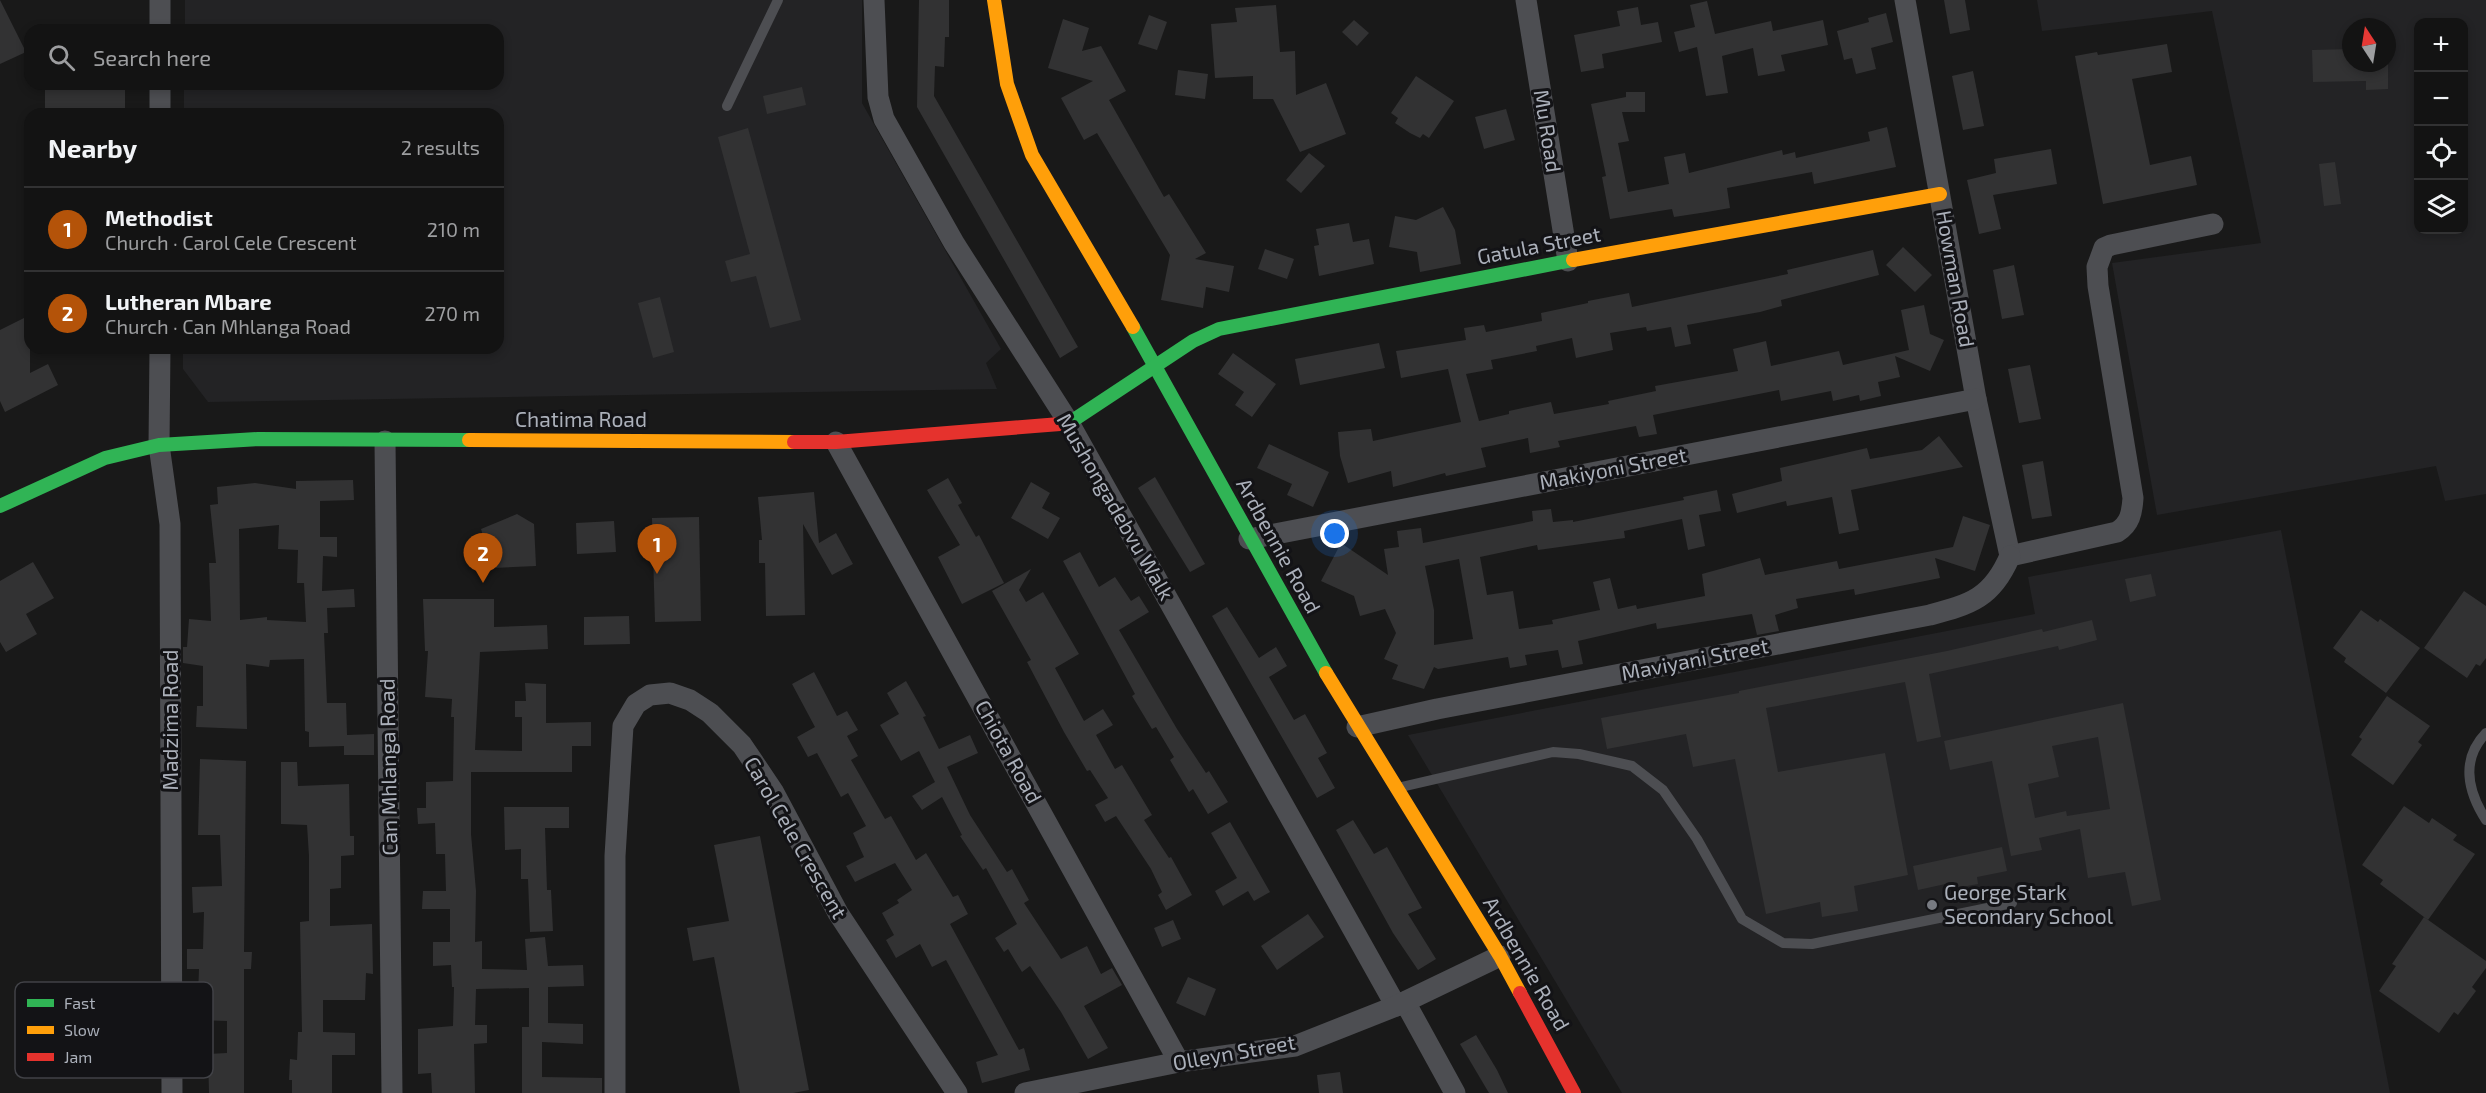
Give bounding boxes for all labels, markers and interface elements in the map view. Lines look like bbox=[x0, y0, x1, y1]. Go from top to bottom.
north arrow bbox=[2342, 18, 2396, 72]
map controls bbox=[2414, 18, 2468, 234]
button: + bbox=[2414, 18, 2468, 72]
search box bbox=[24, 24, 504, 90]
icon: search bbox=[45, 41, 78, 74]
text: Search here bbox=[93, 44, 211, 70]
button: − bbox=[2414, 72, 2468, 126]
street label: Mu Road bbox=[1530, 88, 1567, 174]
button: locate bbox=[2414, 126, 2468, 180]
text: Nearby bbox=[48, 132, 137, 163]
text: 2 results bbox=[401, 135, 480, 159]
button: layers bbox=[2414, 180, 2468, 234]
text: Methodist bbox=[105, 204, 213, 230]
street label: Howman Road bbox=[1932, 208, 1981, 349]
text: 1 bbox=[63, 217, 72, 241]
text: 210 m bbox=[427, 217, 480, 241]
street label: Gatula Street bbox=[1475, 220, 1603, 269]
text: Church · Carol Cele Crescent bbox=[105, 230, 357, 254]
text: Lutheran Mbare bbox=[105, 288, 272, 314]
text: 2 bbox=[62, 301, 73, 325]
text: 270 m bbox=[424, 301, 480, 325]
text: Church · Can Mhlanga Road bbox=[105, 314, 351, 338]
street label: Chatima Road bbox=[515, 406, 647, 431]
street label: Mushongadebvu Walk bbox=[1053, 408, 1180, 604]
street label: Makiyoni Street bbox=[1537, 441, 1688, 494]
street label: Ardbennie Road bbox=[1232, 473, 1327, 617]
your location bbox=[1320, 519, 1349, 548]
pin: 1 bbox=[638, 524, 676, 574]
pin: 2 bbox=[464, 534, 502, 583]
street label: Maviyani Street bbox=[1619, 632, 1770, 685]
street label: Madzima Road bbox=[157, 650, 182, 790]
street label: Can Mhlanga Road bbox=[373, 678, 402, 856]
street label: Chiota Road bbox=[971, 695, 1048, 807]
street label: Carol Cele Crescent bbox=[740, 752, 853, 923]
place label: George Stark Secondary School bbox=[1944, 879, 2114, 928]
street label: Ardbennie Road bbox=[1479, 892, 1576, 1035]
marker: George Stark Secondary School bbox=[1925, 898, 1939, 912]
legend bbox=[15, 982, 213, 1078]
text: Fast bbox=[64, 993, 95, 1012]
text: Slow bbox=[64, 1020, 100, 1039]
street label: Olleyn Street bbox=[1170, 1028, 1297, 1075]
text: Jam bbox=[64, 1047, 92, 1066]

